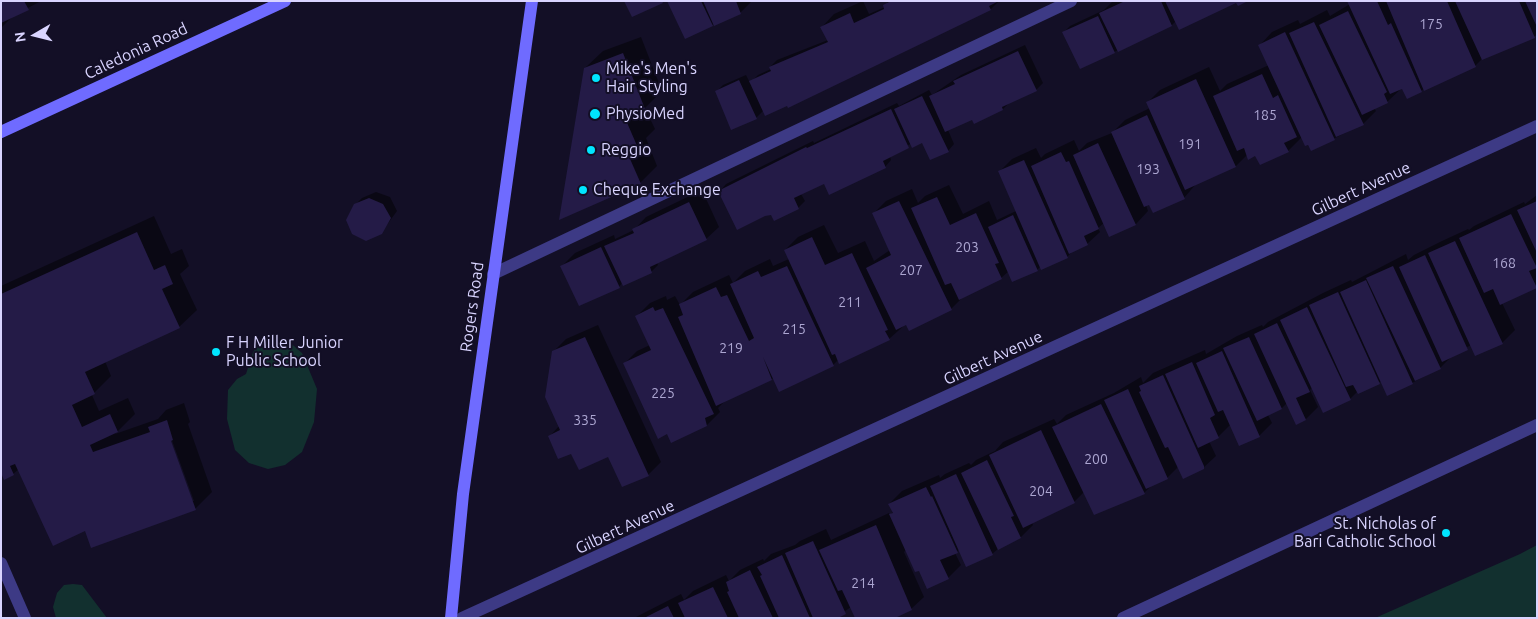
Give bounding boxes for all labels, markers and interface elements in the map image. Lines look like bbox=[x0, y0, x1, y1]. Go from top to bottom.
north arrow bbox=[10, 10, 60, 60]
house number: 175 bbox=[1419, 16, 1443, 32]
street label: Caledonia Road bbox=[81, 19, 191, 83]
text: N bbox=[11, 31, 29, 43]
place label: Mike's Men's Hair Styling bbox=[606, 59, 697, 97]
marker: Mike's Men's Hair Styling bbox=[590, 72, 602, 84]
place label: PhysioMed bbox=[606, 104, 685, 124]
marker: PhysioMed bbox=[588, 107, 602, 121]
house number: 185 bbox=[1253, 107, 1277, 123]
house number: 191 bbox=[1178, 136, 1202, 152]
place label: Reggio bbox=[601, 140, 651, 160]
marker: Reggio bbox=[585, 144, 597, 156]
street label: Gilbert Avenue bbox=[1309, 158, 1413, 220]
house number: 193 bbox=[1136, 161, 1160, 177]
place label: Cheque Exchange bbox=[593, 180, 721, 200]
marker: Cheque Exchange bbox=[577, 184, 589, 196]
house number: 203 bbox=[955, 239, 979, 255]
house number: 168 bbox=[1492, 255, 1516, 271]
street label: Rogers Road bbox=[456, 261, 488, 353]
house number: 207 bbox=[899, 262, 923, 278]
house number: 211 bbox=[838, 294, 862, 310]
house number: 215 bbox=[782, 321, 806, 337]
street label: Gilbert Avenue bbox=[941, 327, 1045, 389]
place label: F H Miller Junior Public School bbox=[226, 333, 343, 371]
house number: 219 bbox=[719, 340, 743, 356]
marker: F H Miller Junior Public School bbox=[210, 346, 222, 358]
house number: 225 bbox=[651, 385, 675, 401]
house number: 335 bbox=[573, 412, 597, 428]
house number: 200 bbox=[1084, 451, 1108, 467]
house number: 204 bbox=[1029, 483, 1053, 499]
street label: Gilbert Avenue bbox=[573, 496, 677, 558]
place label: St. Nicholas of Bari Catholic School bbox=[1294, 514, 1436, 552]
marker: St. Nicholas of Bari Catholic School bbox=[1440, 527, 1452, 539]
house number: 214 bbox=[851, 575, 875, 591]

